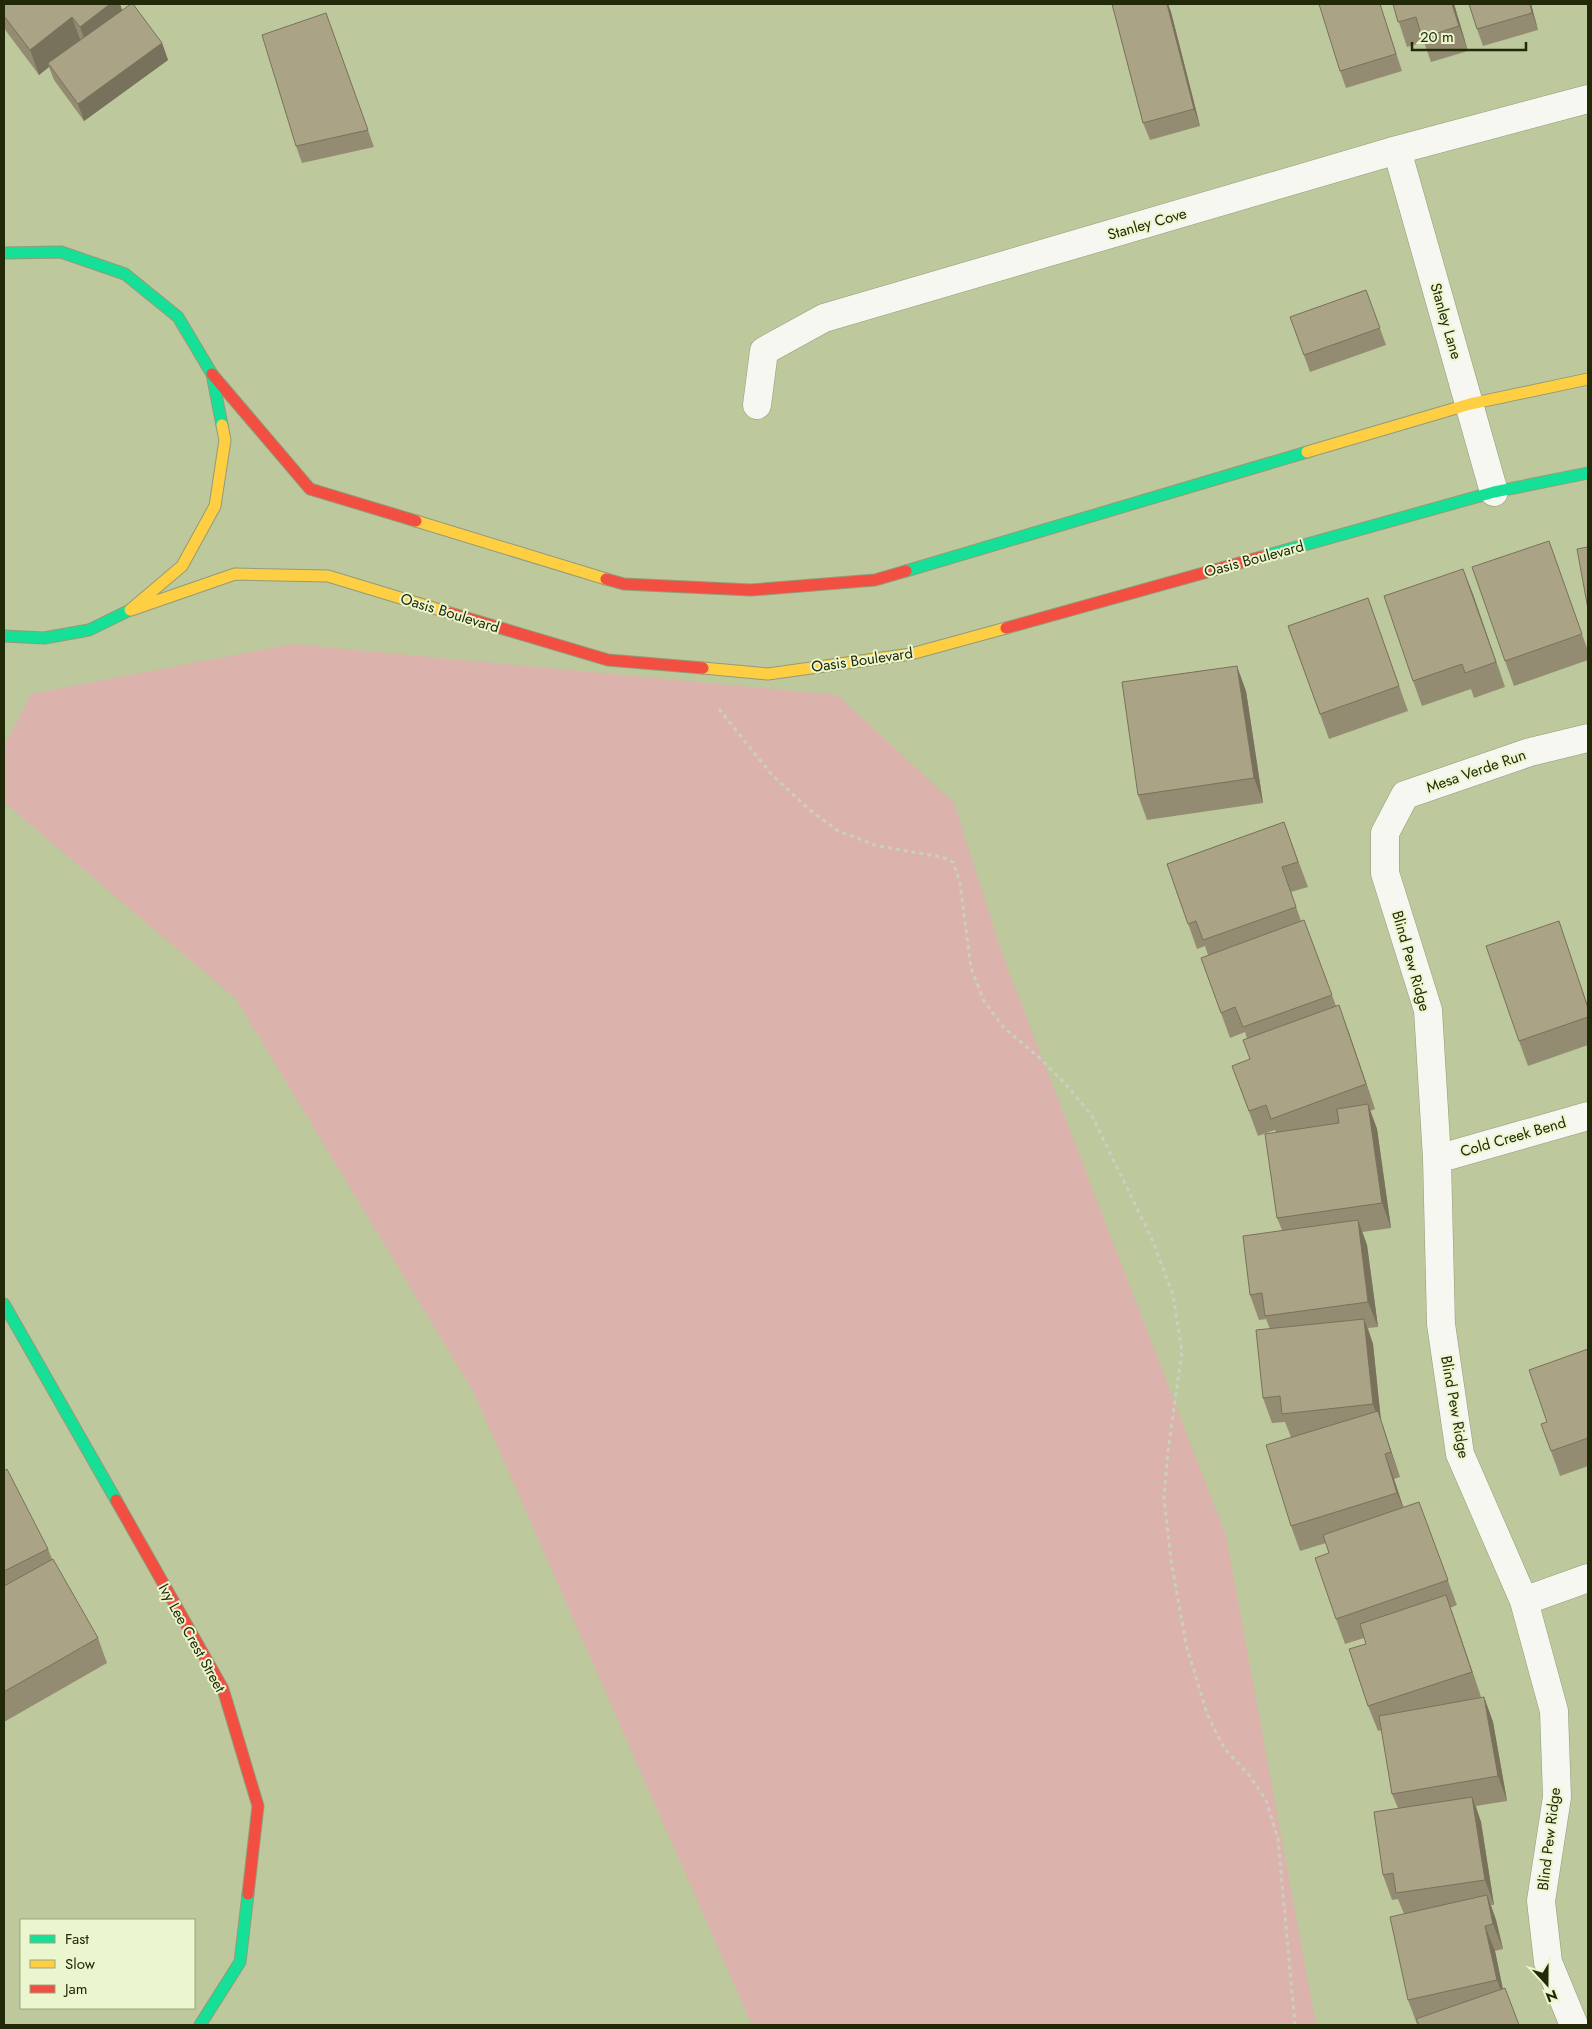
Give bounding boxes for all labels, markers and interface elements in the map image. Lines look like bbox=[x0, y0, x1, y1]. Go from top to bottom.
scale bar bbox=[1412, 20, 1526, 52]
text: 20 m bbox=[1420, 26, 1454, 48]
street label: Stanley Cove bbox=[1105, 202, 1189, 246]
street label: Stanley Lane bbox=[1425, 280, 1467, 362]
street label: Oasis Boulevard bbox=[1202, 535, 1306, 583]
street label: Oasis Boulevard bbox=[398, 588, 502, 638]
street label: Oasis Boulevard bbox=[810, 642, 914, 678]
street label: Mesa Verde Run bbox=[1423, 744, 1529, 798]
street label: Blind Pew Ridge bbox=[1386, 908, 1436, 1014]
street label: Cold Creek Bend bbox=[1457, 1111, 1569, 1163]
street label: Blind Pew Ridge bbox=[1435, 1354, 1475, 1460]
street label: Ivy Lee Crest Street bbox=[153, 1580, 231, 1697]
street label: Blind Pew Ridge bbox=[1532, 1786, 1566, 1892]
legend bbox=[20, 1919, 195, 2009]
text: Fast bbox=[65, 1928, 89, 1950]
text: Slow bbox=[65, 1953, 96, 1975]
north arrow bbox=[1522, 1959, 1572, 2009]
text: Jam bbox=[63, 1978, 88, 2000]
text: N bbox=[1543, 1985, 1560, 2007]

